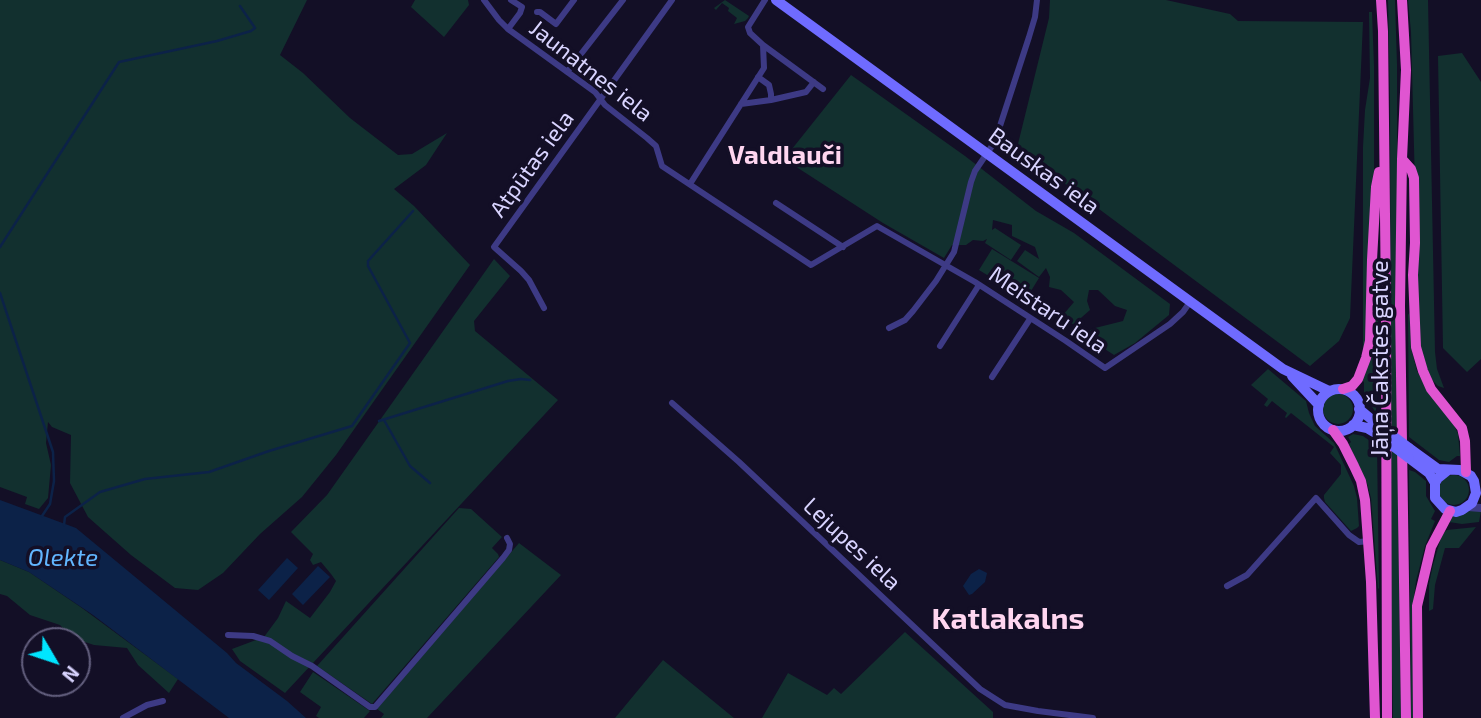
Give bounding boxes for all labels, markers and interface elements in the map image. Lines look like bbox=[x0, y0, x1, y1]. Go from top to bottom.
street label: Jaunatnes iela bbox=[524, 14, 658, 128]
street label: Atpūtas iela bbox=[484, 105, 580, 223]
street label: Bauskas iela bbox=[983, 122, 1105, 220]
district label: Valdlauči bbox=[728, 139, 842, 171]
street label: Meistaru iela bbox=[984, 260, 1112, 360]
street label: Jāņa Čakstes gatve bbox=[1366, 260, 1394, 458]
street label: Lejupes iela bbox=[798, 492, 906, 596]
water label: Olekte bbox=[28, 544, 98, 572]
district label: Katlakalns bbox=[931, 601, 1085, 637]
north arrow bbox=[21, 627, 91, 697]
text: N bbox=[58, 662, 84, 687]

